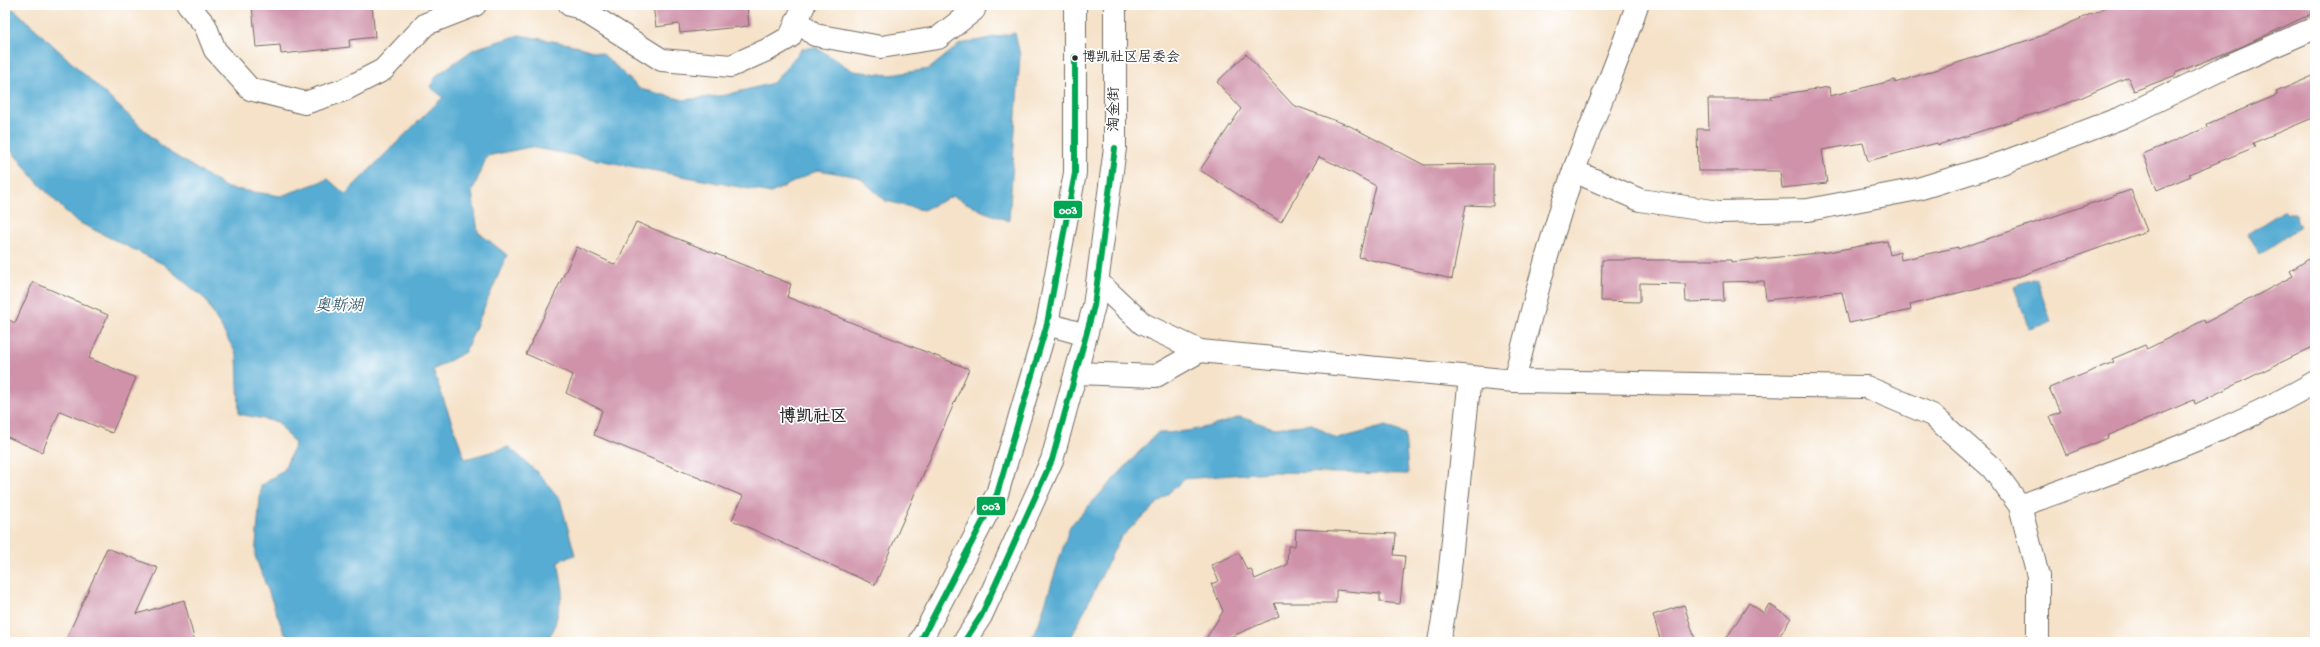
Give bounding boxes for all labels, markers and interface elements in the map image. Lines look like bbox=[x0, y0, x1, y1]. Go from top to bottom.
place label: 博凯社区居委会 bbox=[1082, 49, 1180, 67]
marker: 博凯社区居委会 bbox=[1070, 53, 1080, 63]
street label: 淘金街 bbox=[1106, 86, 1124, 132]
line badge: 003 bbox=[1053, 200, 1083, 219]
text: 003 bbox=[1059, 206, 1077, 218]
water label: 奥斯湖 bbox=[315, 296, 365, 317]
district label: 博凯社区 bbox=[779, 406, 847, 428]
line badge: 003 bbox=[976, 496, 1006, 516]
text: 003 bbox=[982, 502, 1000, 514]

